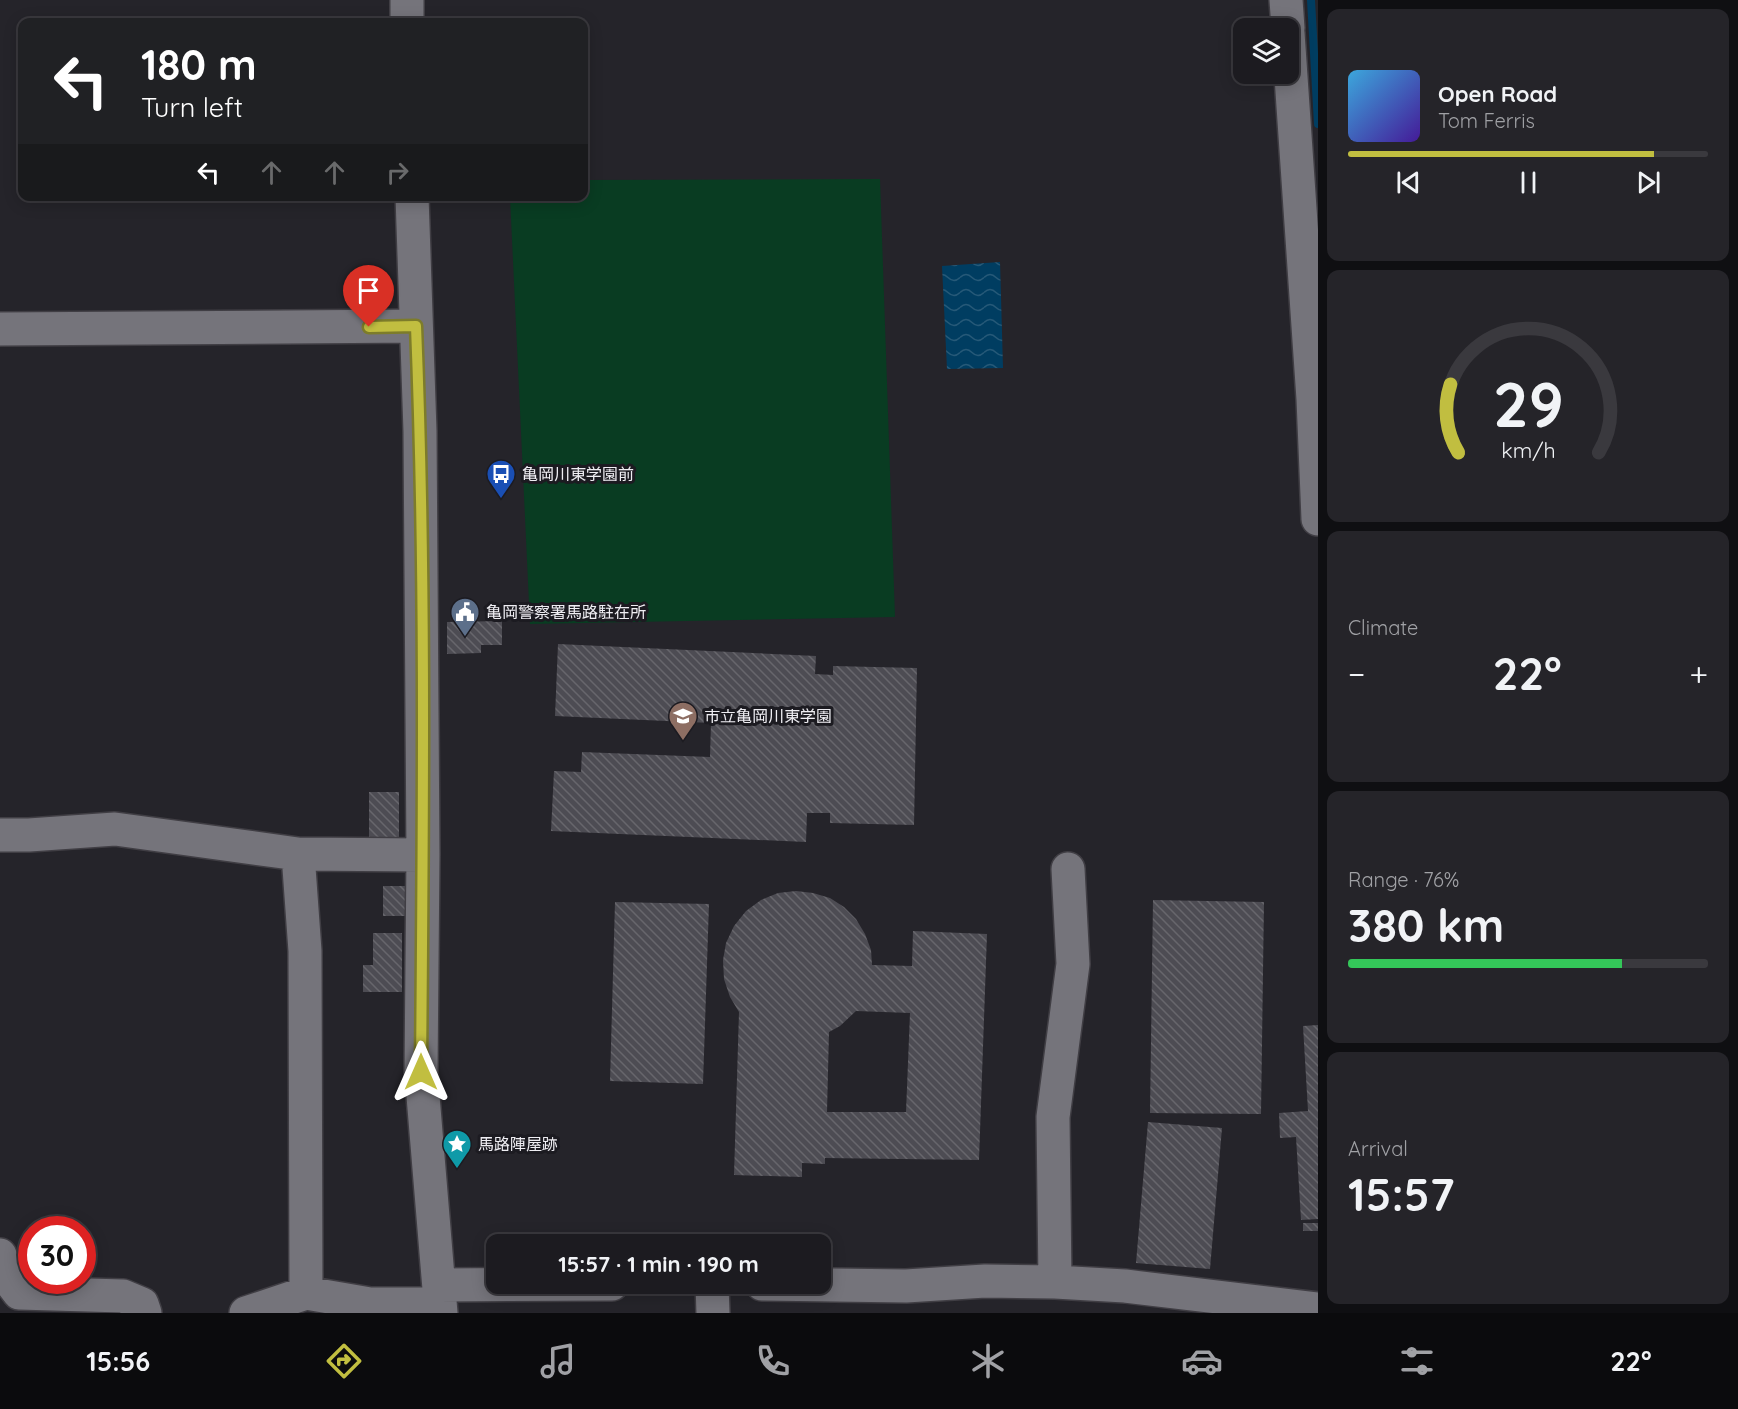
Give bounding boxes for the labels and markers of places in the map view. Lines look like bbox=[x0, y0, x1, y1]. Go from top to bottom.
pin bbox=[343, 265, 394, 327]
bus stop icon: 亀岡川東学園前 bbox=[485, 458, 517, 500]
place label: 亀岡川東学園前 bbox=[522, 464, 634, 484]
public building icon: 亀岡警察署馬路駐在所 bbox=[449, 596, 481, 638]
place label: 亀岡警察署馬路駐在所 bbox=[486, 602, 646, 622]
school or university icon: 市立亀岡川東学園 bbox=[667, 700, 699, 742]
place label: 市立亀岡川東学園 bbox=[704, 706, 832, 726]
place icon: 馬路陣屋跡 bbox=[441, 1128, 473, 1170]
place label: 馬路陣屋跡 bbox=[478, 1134, 558, 1154]

